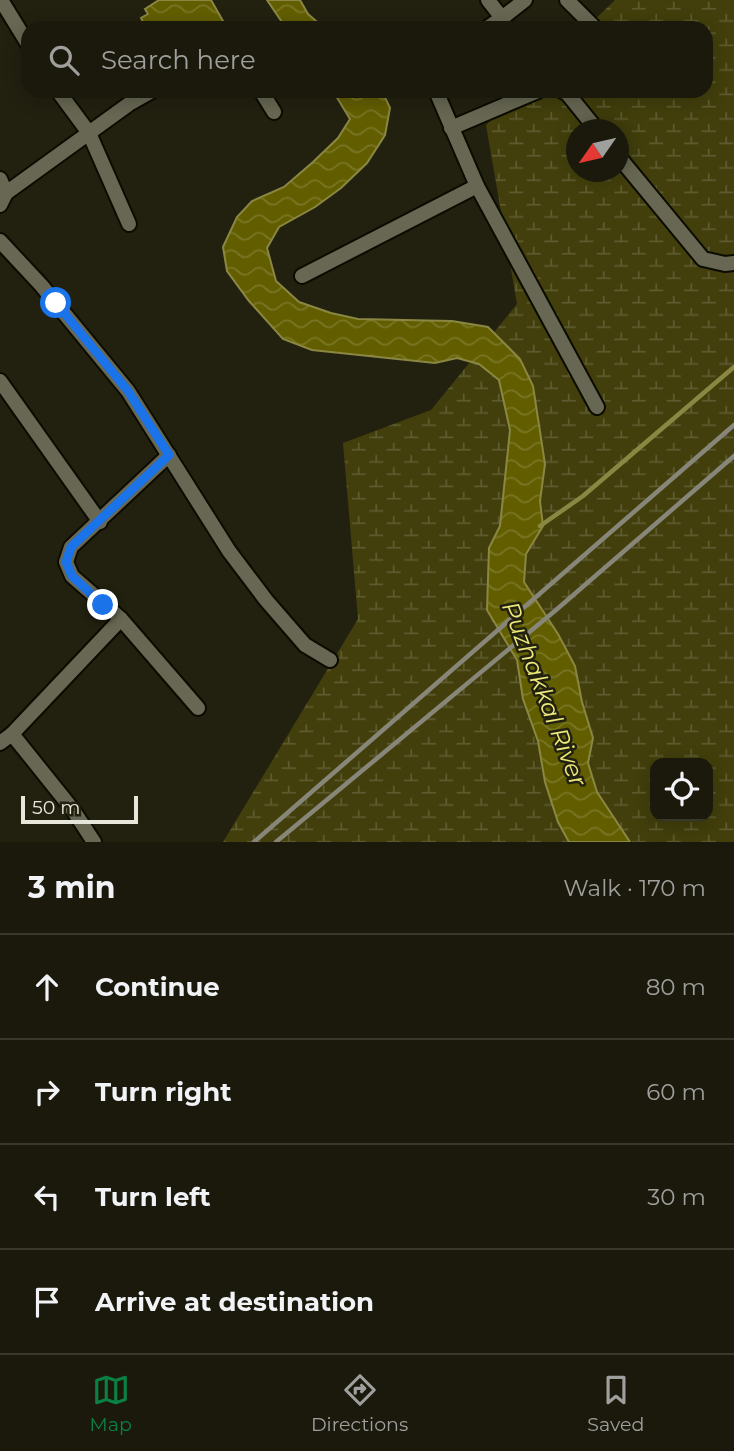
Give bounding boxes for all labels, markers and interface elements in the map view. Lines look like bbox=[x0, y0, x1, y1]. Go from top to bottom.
search box bbox=[21, 21, 713, 98]
icon: search bbox=[45, 41, 83, 79]
text: Search here bbox=[101, 44, 256, 76]
north arrow bbox=[566, 119, 629, 182]
route start bbox=[40, 287, 71, 318]
route end bbox=[87, 589, 118, 620]
water label: Puzhakkal River bbox=[496, 597, 594, 792]
map controls bbox=[650, 758, 713, 821]
button: locate bbox=[650, 758, 713, 821]
scale bar bbox=[21, 793, 138, 825]
text: 50 m bbox=[32, 796, 80, 819]
text: 3 min bbox=[28, 869, 115, 906]
text: Walk · 170 m bbox=[563, 874, 706, 902]
icon: ahead bbox=[28, 968, 66, 1006]
text: Continue bbox=[95, 971, 220, 1003]
text: 80 m bbox=[646, 973, 706, 1001]
icon: right bbox=[28, 1073, 66, 1111]
text: Turn right bbox=[95, 1076, 231, 1108]
text: 60 m bbox=[646, 1078, 706, 1106]
icon: left bbox=[28, 1178, 66, 1216]
text: Turn left bbox=[95, 1181, 211, 1213]
text: 30 m bbox=[647, 1183, 706, 1211]
icon: arrive bbox=[28, 1283, 66, 1321]
text: Arrive at destination bbox=[95, 1286, 374, 1318]
tab: Map bbox=[90, 1371, 132, 1436]
tab: Directions bbox=[311, 1371, 408, 1436]
tab: Saved bbox=[587, 1371, 644, 1436]

